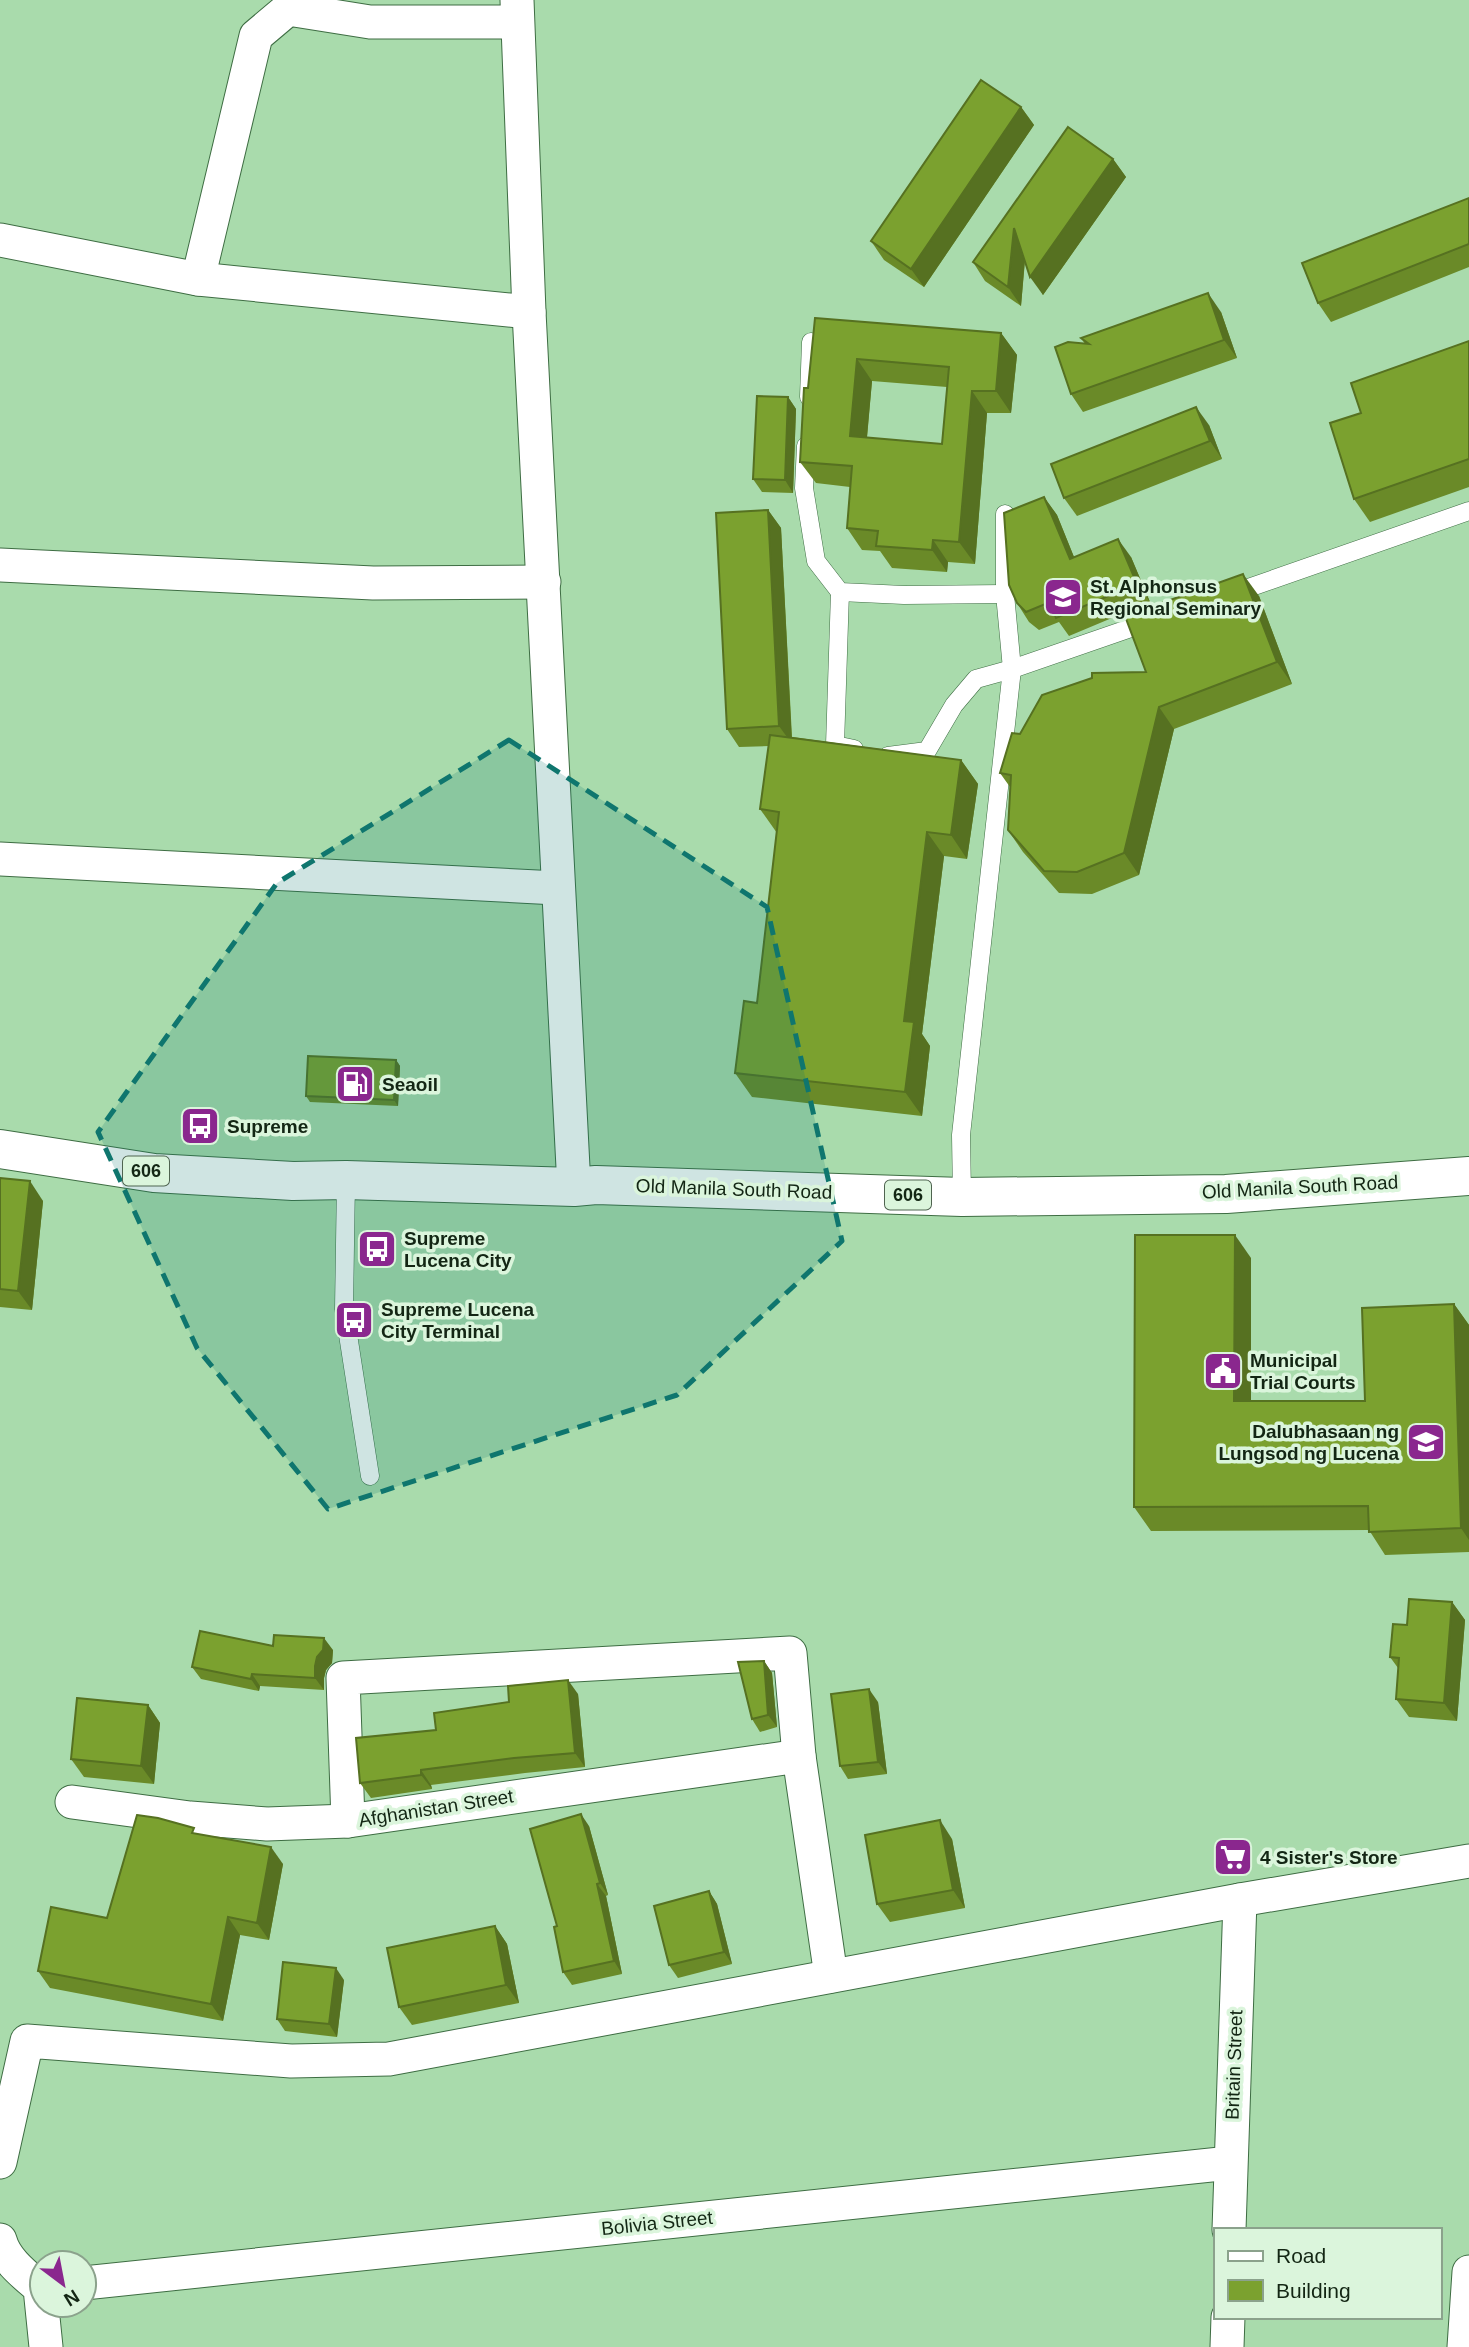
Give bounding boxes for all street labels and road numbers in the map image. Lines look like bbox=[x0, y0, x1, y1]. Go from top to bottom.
road number: 606 bbox=[123, 1156, 169, 1186]
street label: Old Manila South Road bbox=[1201, 1171, 1399, 1203]
street label: Old Manila South Road bbox=[635, 1175, 833, 1203]
road number: 606 bbox=[885, 1180, 931, 1210]
street label: Afghanistan Street bbox=[357, 1785, 516, 1831]
street label: Britain Street bbox=[1222, 2009, 1246, 2120]
street label: Bolivia Street bbox=[600, 2207, 714, 2239]

